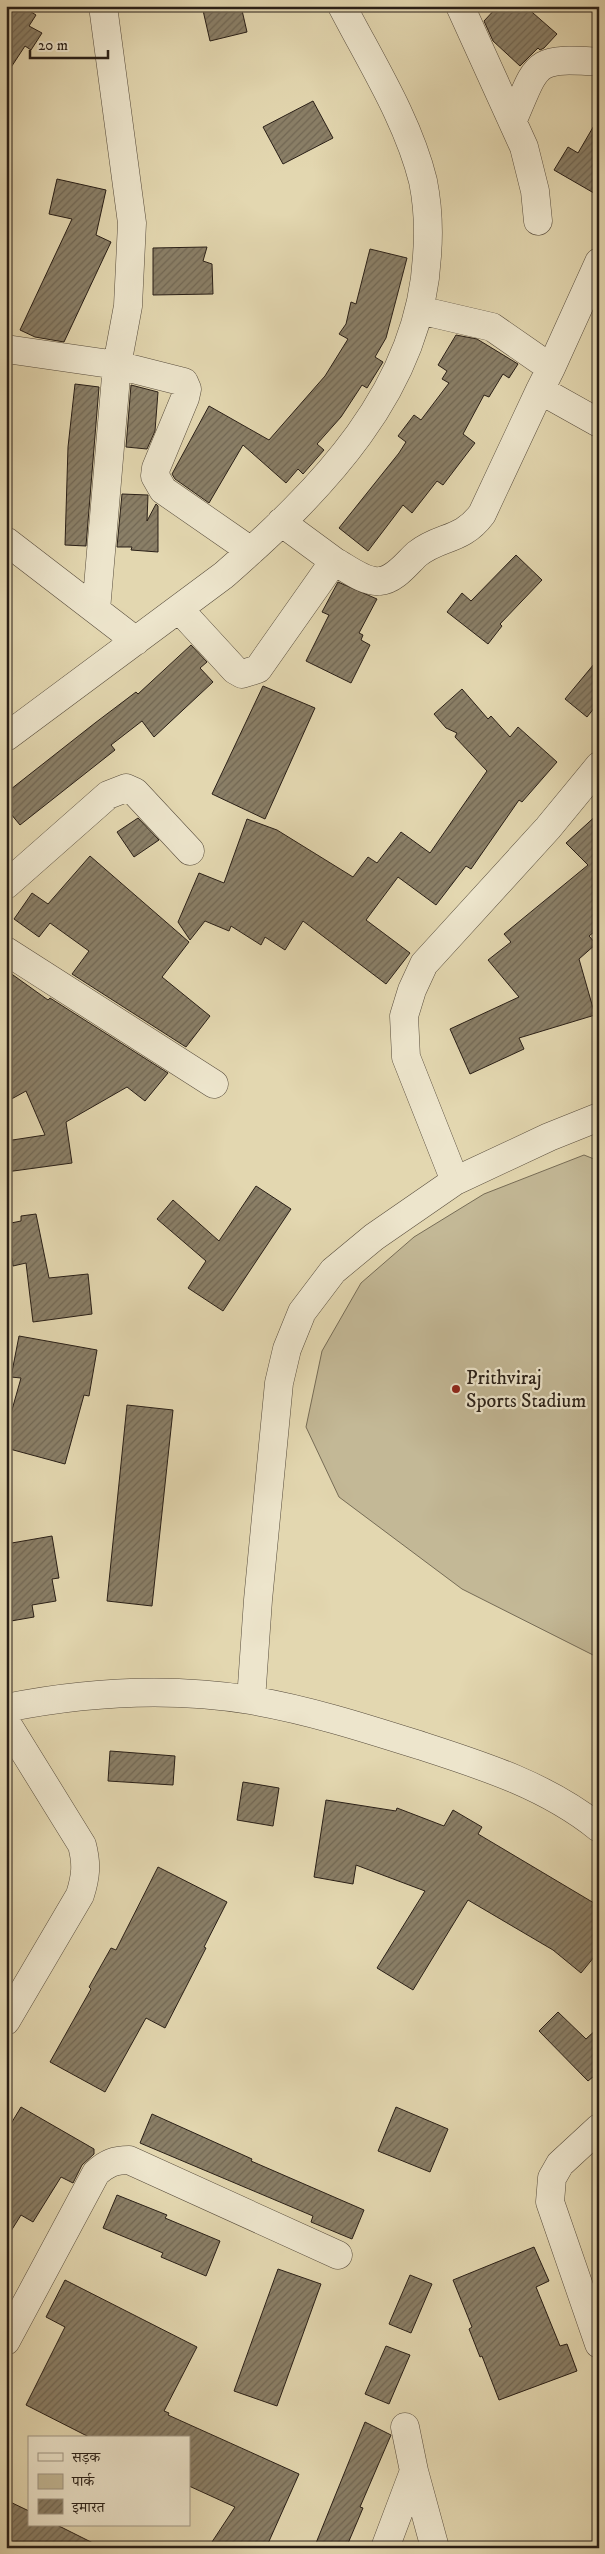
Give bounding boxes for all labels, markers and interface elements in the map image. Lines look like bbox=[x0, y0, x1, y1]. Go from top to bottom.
scale bar bbox=[30, 28, 108, 60]
text: 20 m bbox=[38, 36, 68, 55]
place label: Prithviraj Sports Stadium bbox=[466, 1366, 586, 1414]
marker: Prithviraj Sports Stadium bbox=[450, 1383, 462, 1395]
legend bbox=[28, 2436, 190, 2526]
text: सड़क bbox=[71, 2448, 101, 2467]
text: पार्क bbox=[71, 2472, 95, 2491]
text: इमारत bbox=[71, 2498, 106, 2517]

